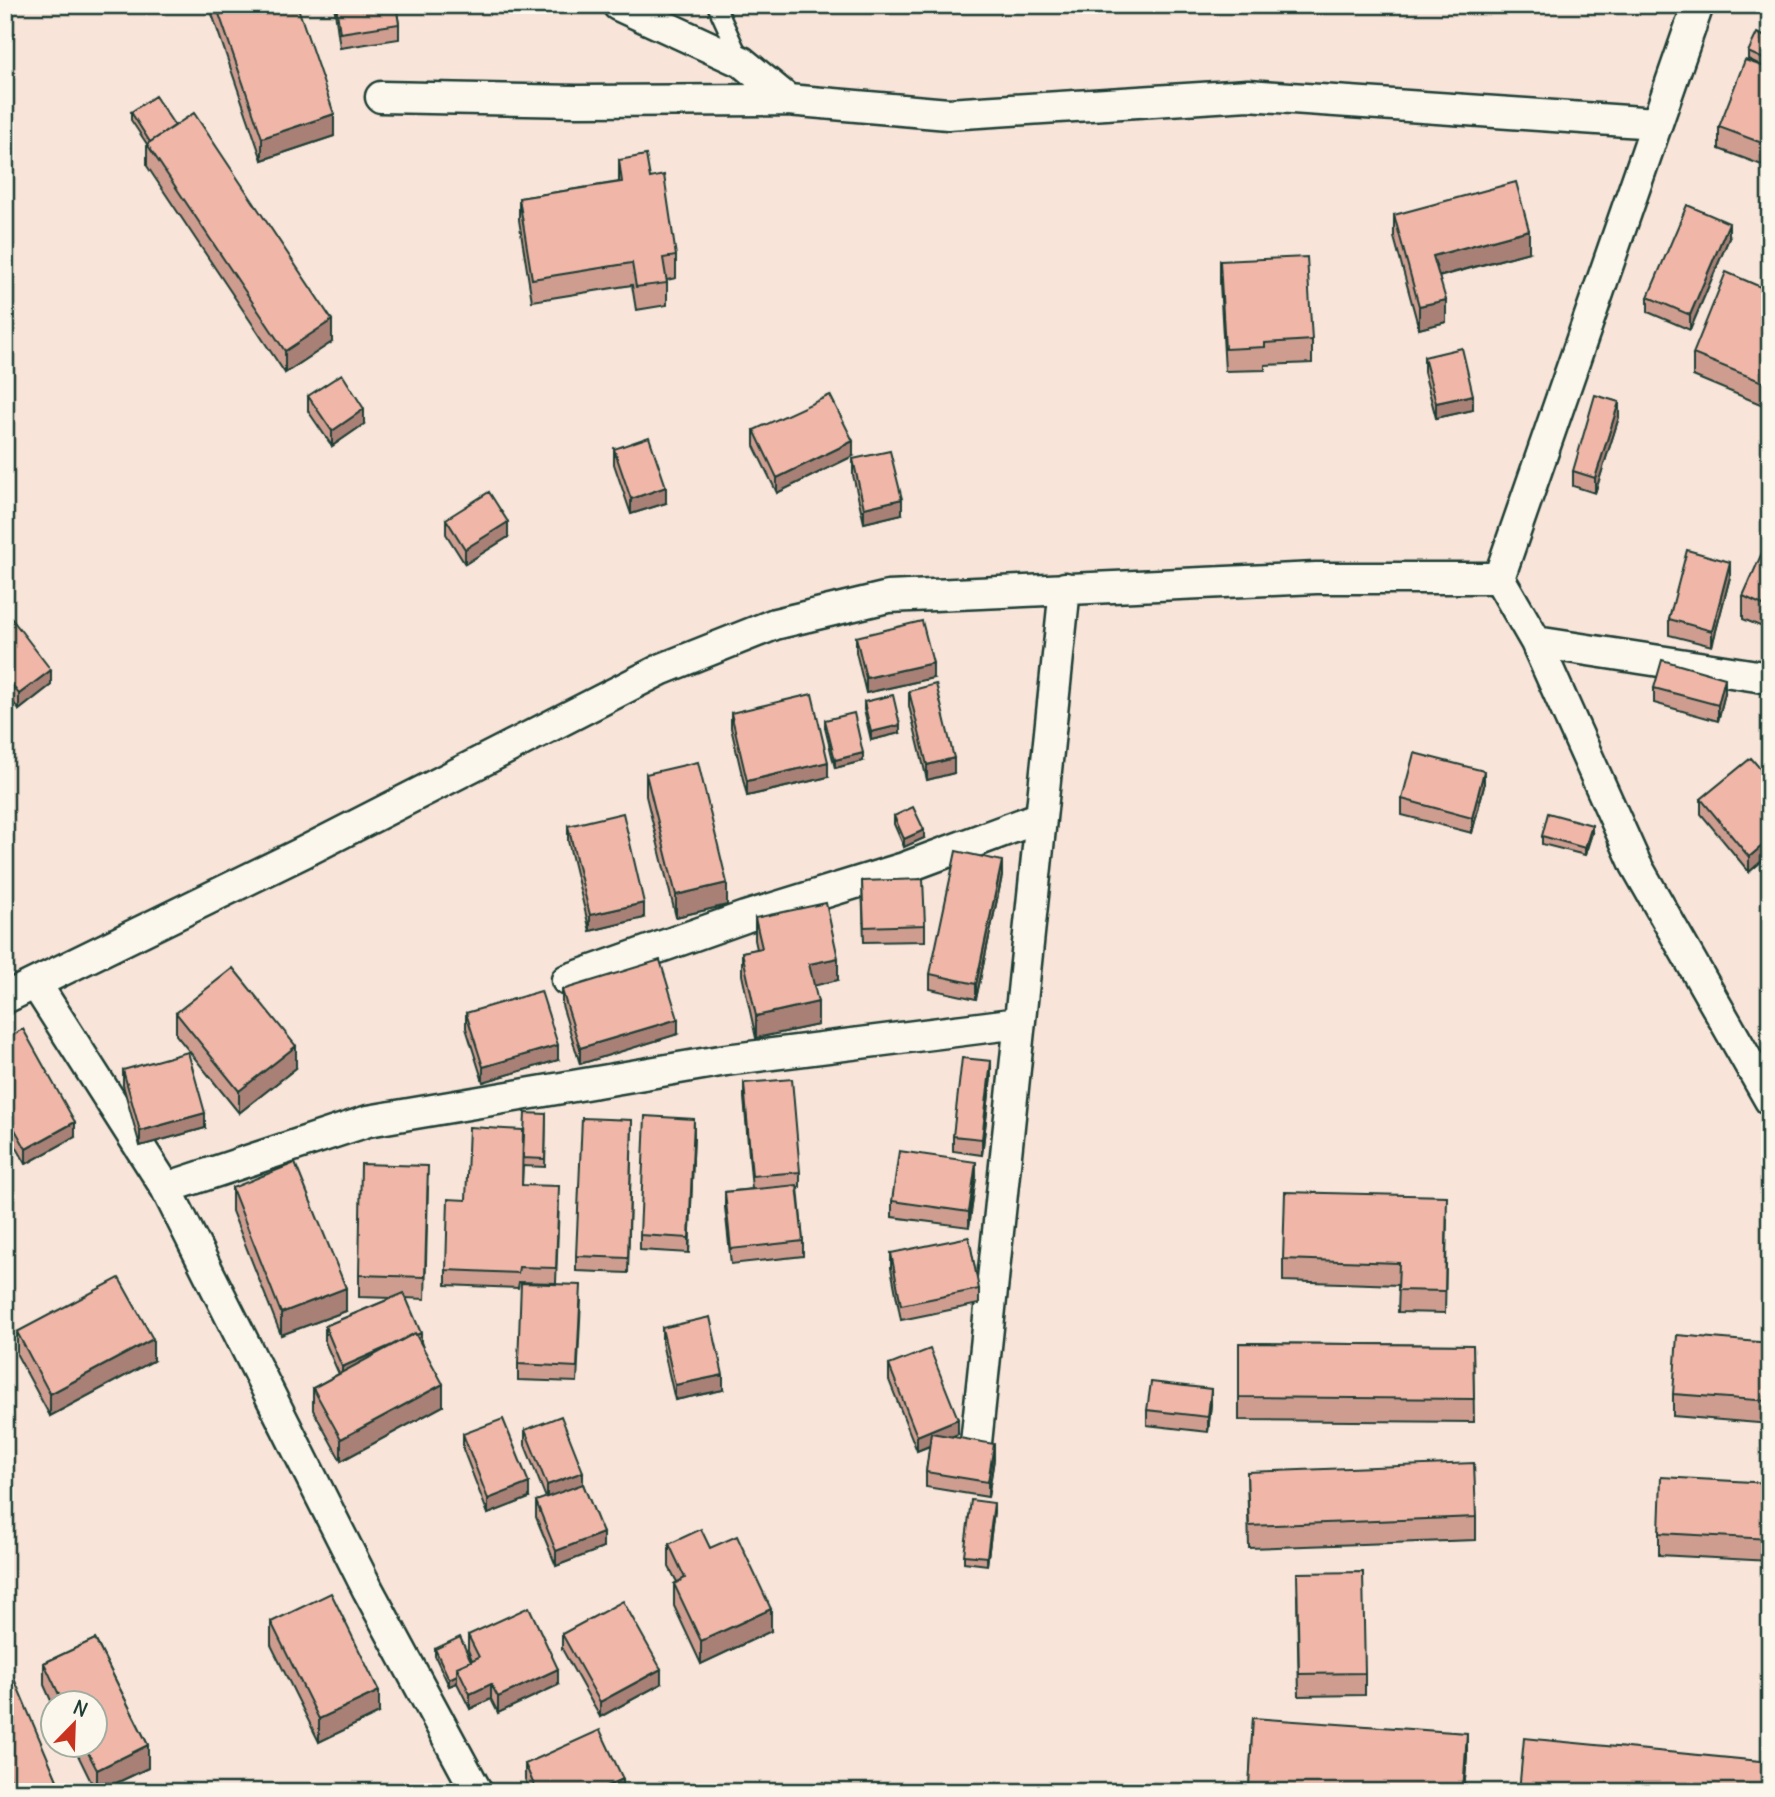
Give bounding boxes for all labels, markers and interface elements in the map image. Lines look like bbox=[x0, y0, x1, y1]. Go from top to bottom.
north arrow bbox=[38, 1688, 108, 1758]
text: N bbox=[70, 1695, 91, 1722]

